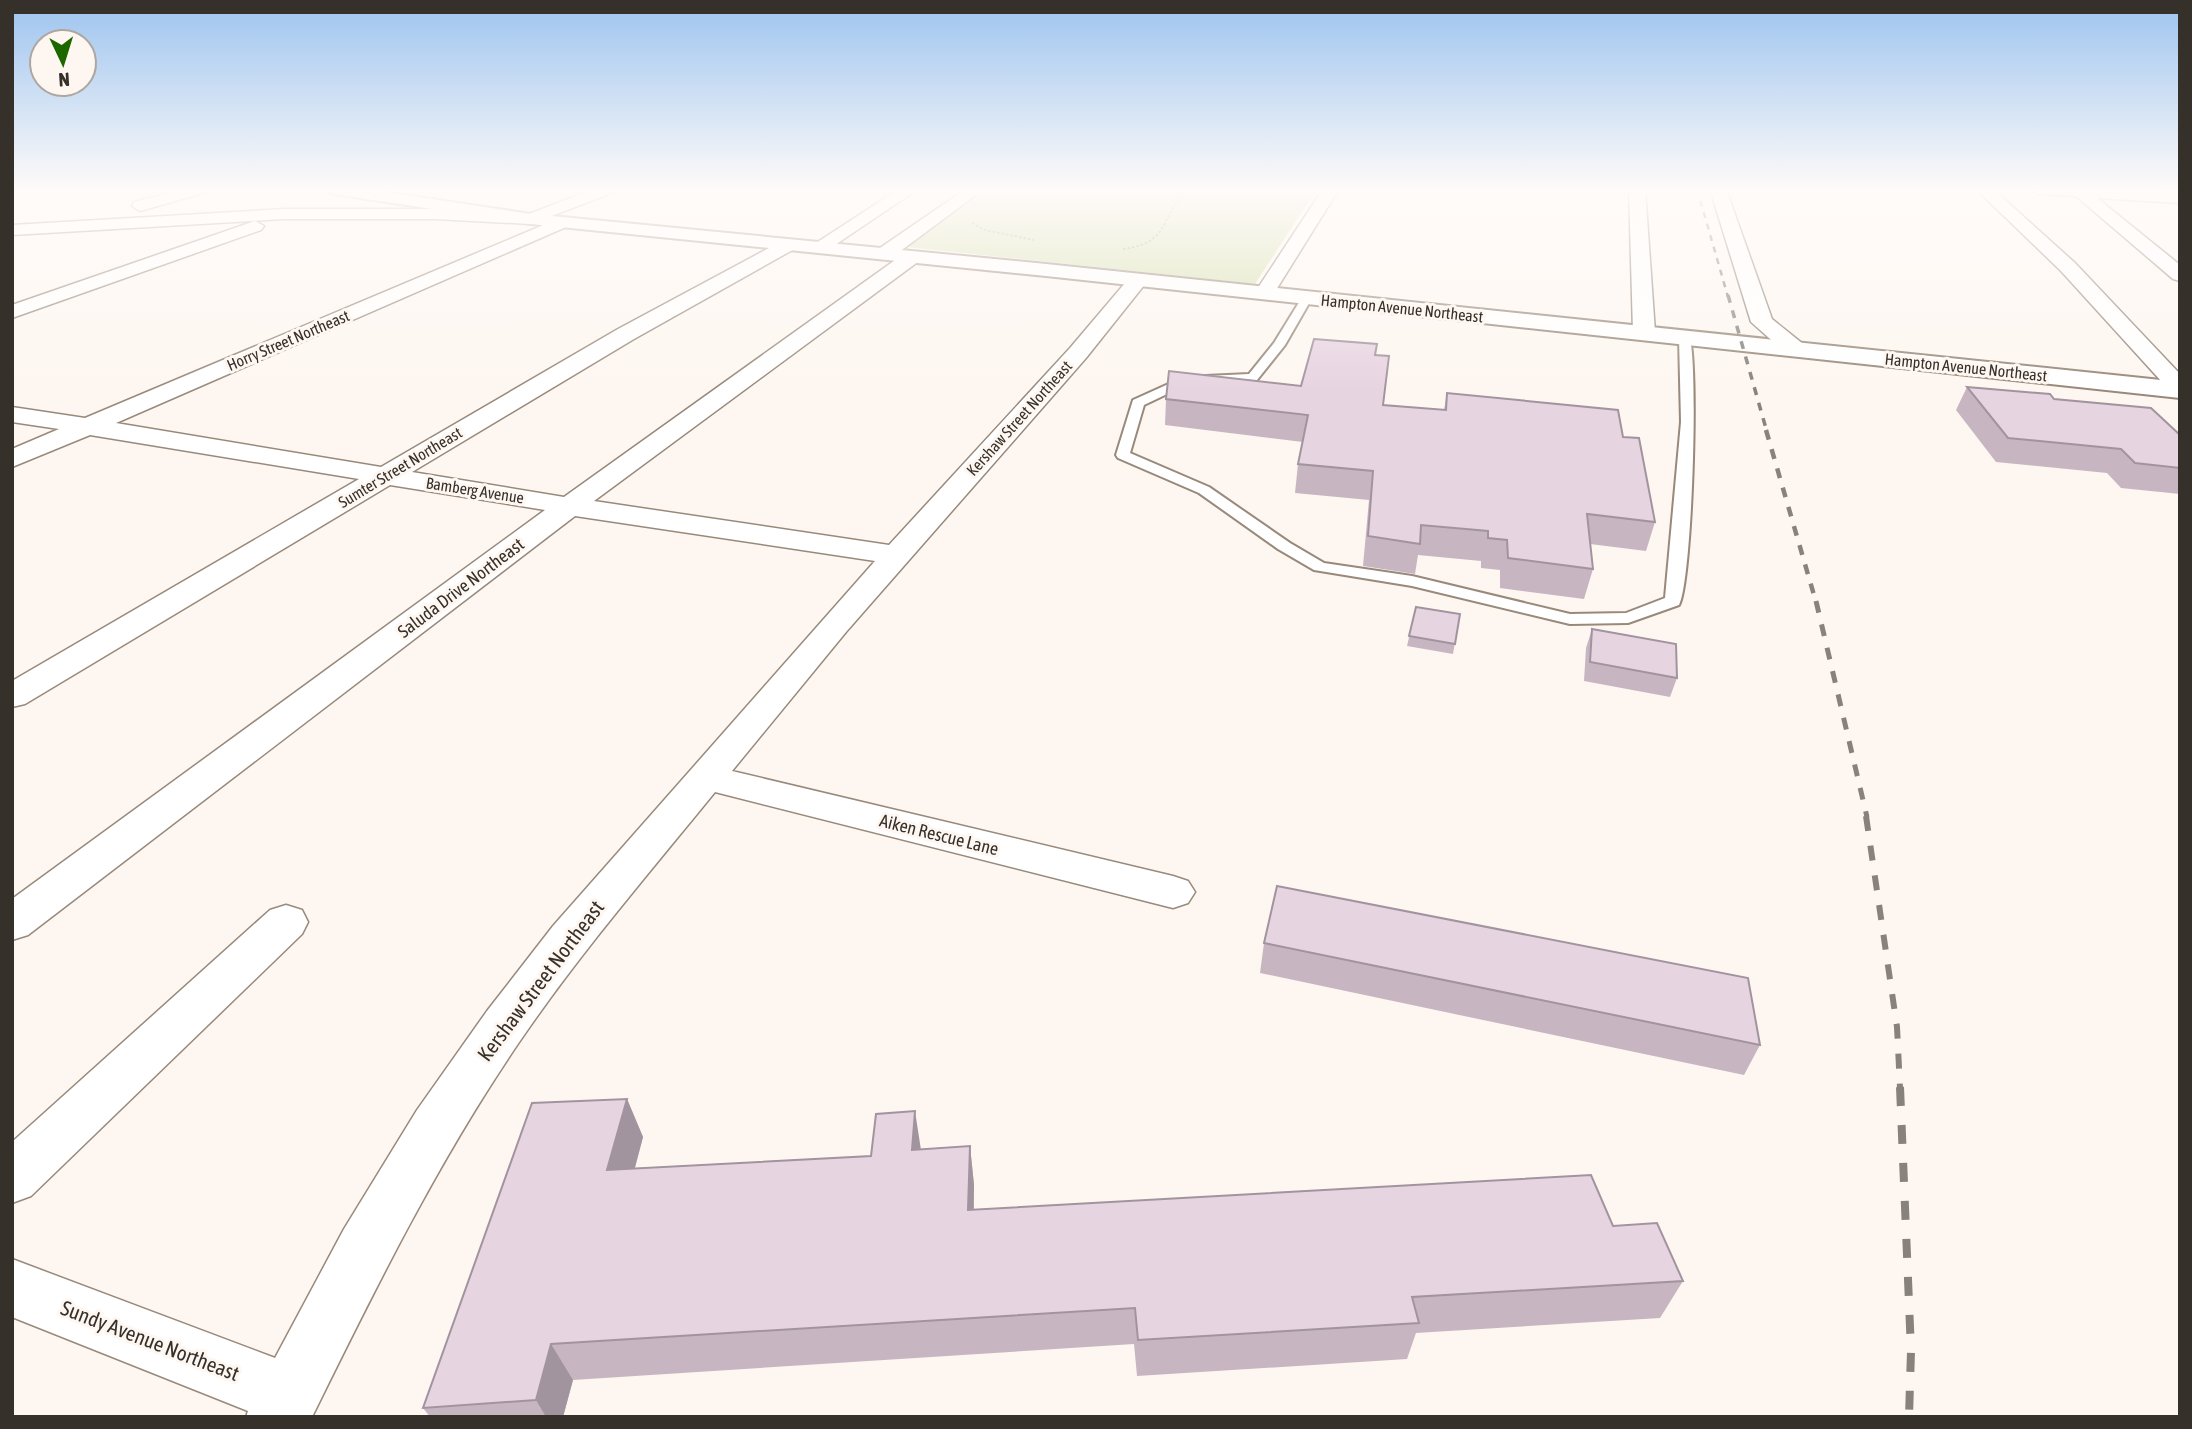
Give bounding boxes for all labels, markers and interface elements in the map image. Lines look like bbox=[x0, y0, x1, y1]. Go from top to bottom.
north arrow bbox=[28, 28, 98, 98]
text: N bbox=[58, 69, 71, 91]
street label: Hampton Avenue Northeast bbox=[1320, 291, 1484, 327]
street label: Horry Street Northeast bbox=[224, 306, 353, 375]
street label: Hampton Avenue Northeast bbox=[1884, 350, 2048, 386]
street label: Kershaw Street Northeast bbox=[963, 357, 1076, 479]
street label: Sumter Street Northeast bbox=[335, 423, 465, 511]
street label: Bamberg Avenue bbox=[425, 473, 525, 508]
street label: Saluda Drive Northeast bbox=[394, 533, 528, 642]
street label: Aiken Rescue Lane bbox=[878, 810, 1001, 859]
street label: Kershaw Street Northeast bbox=[472, 895, 608, 1065]
street label: Sundy Avenue Northeast bbox=[58, 1295, 243, 1385]

